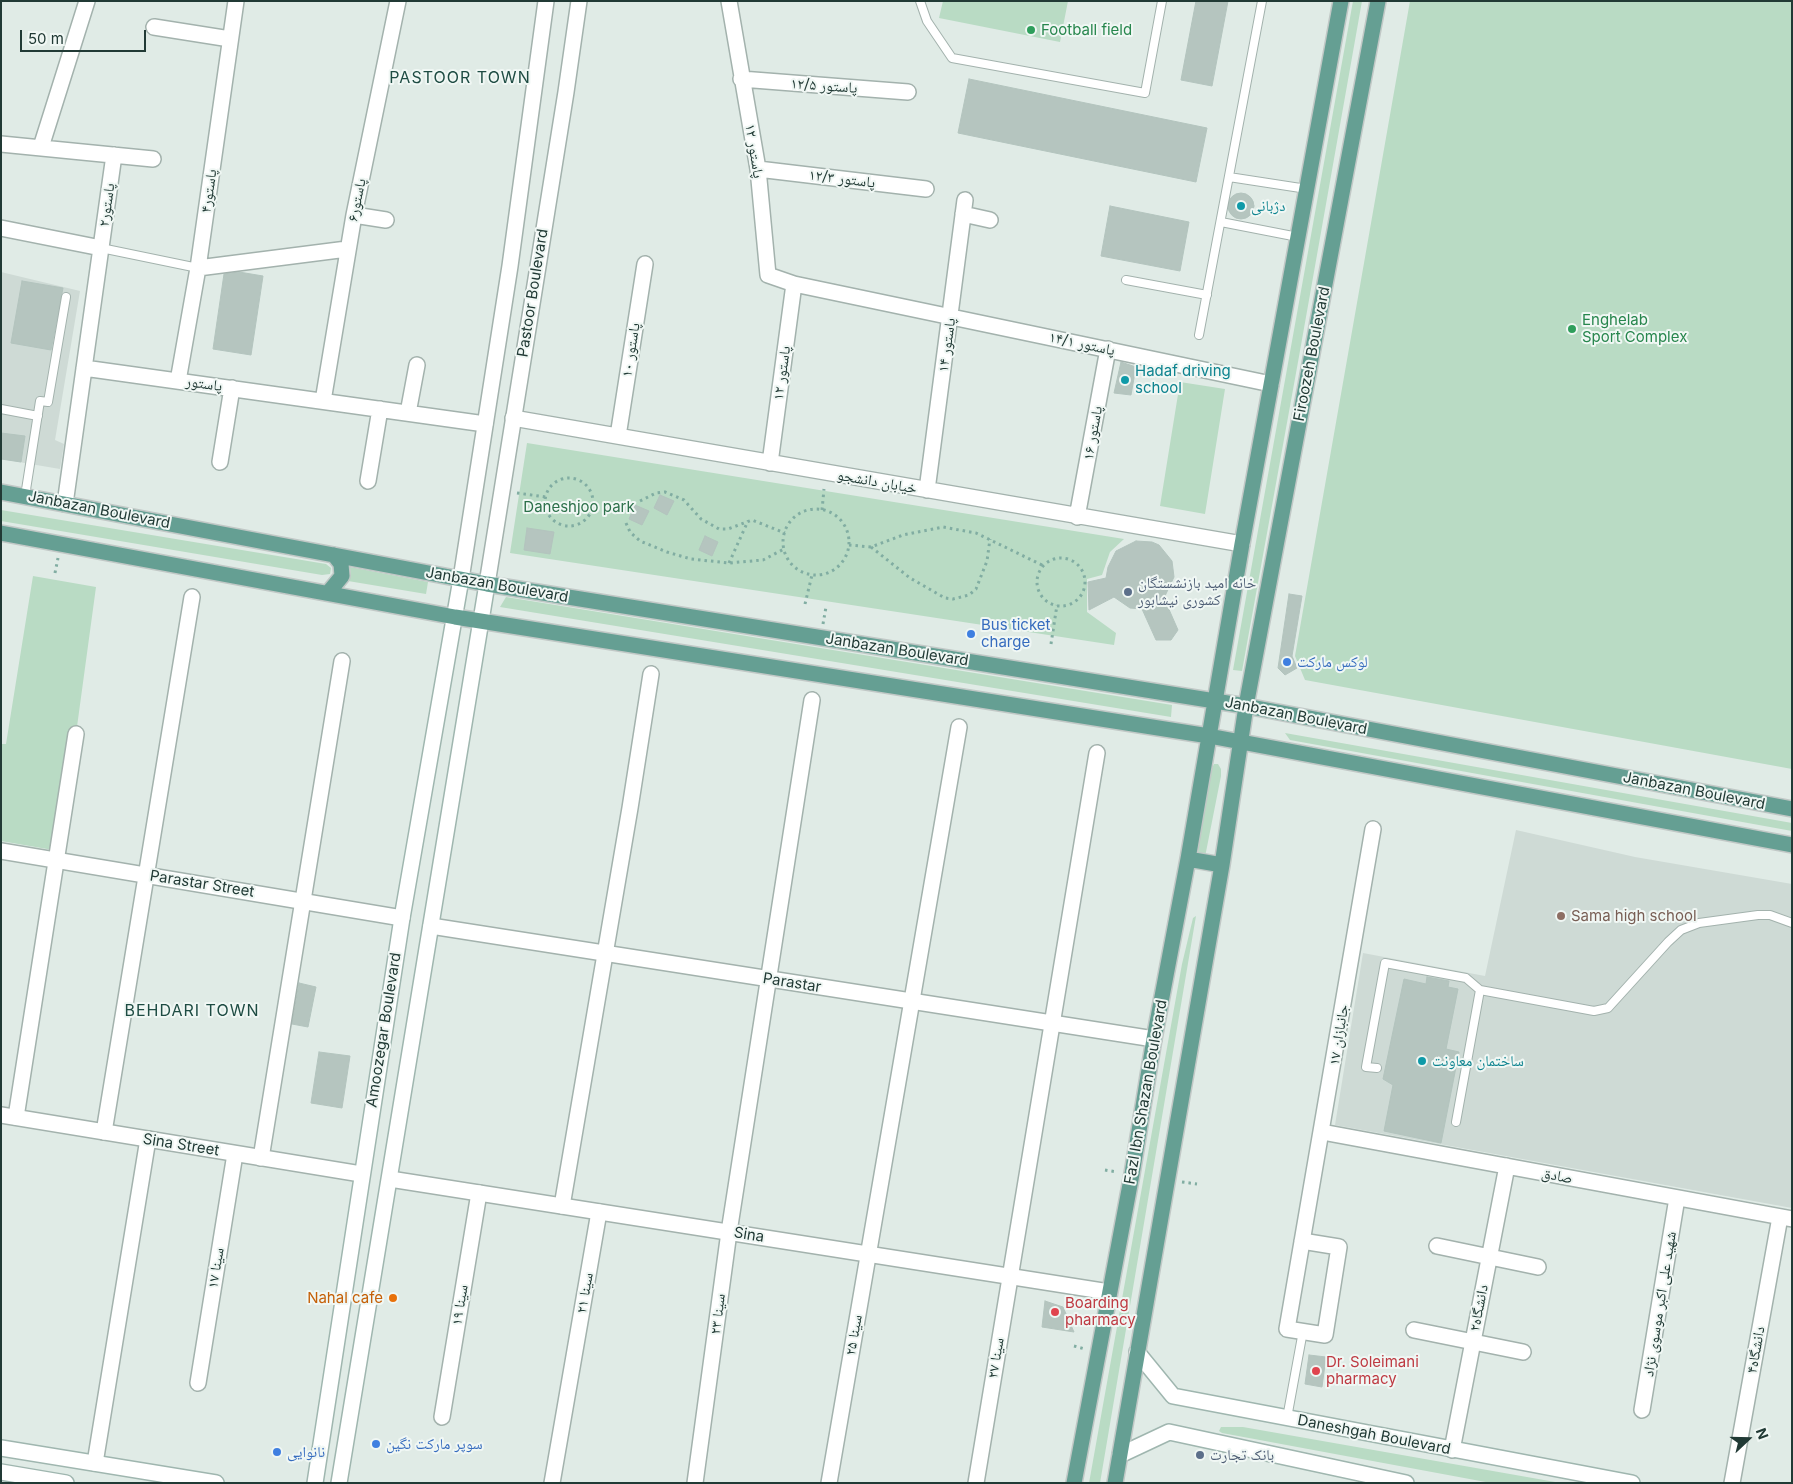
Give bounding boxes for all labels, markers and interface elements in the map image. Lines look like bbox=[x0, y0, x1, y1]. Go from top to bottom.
scale bar bbox=[22, 20, 149, 52]
place label: Football field bbox=[1041, 21, 1132, 39]
marker: Football field bbox=[1025, 24, 1037, 36]
text: 50 m bbox=[28, 29, 64, 48]
district label: PASTOOR TOWN bbox=[388, 68, 532, 88]
street label: پاستور ۱۲/۵ bbox=[790, 75, 858, 97]
street label: ۱۲ پاستور bbox=[741, 123, 767, 179]
street label: پاستور ۱۲/۳ bbox=[808, 166, 876, 192]
street label: پاستور۴ bbox=[197, 168, 221, 214]
street label: پاستور۶ bbox=[344, 177, 370, 223]
street label: پاستور۲ bbox=[95, 182, 119, 228]
place label: دژبانی bbox=[1251, 197, 1285, 215]
marker: دژبانی bbox=[1235, 200, 1247, 212]
street label: Pastoor Boulevard bbox=[514, 228, 552, 358]
street label: Firoozeh Boulevard bbox=[1290, 285, 1334, 423]
place label: Enghelab Sport Complex bbox=[1582, 311, 1687, 346]
street label: پاستور ۱۴ bbox=[934, 317, 960, 373]
street label: پاستور ۱۰ bbox=[618, 322, 644, 378]
marker: Enghelab Sport Complex bbox=[1566, 323, 1578, 335]
street label: پاستور ۱۴/۱ bbox=[1047, 328, 1117, 360]
street label: پاستور ۱۲ bbox=[769, 345, 795, 401]
place label: Hadaf driving school bbox=[1135, 362, 1231, 397]
street label: پاستور bbox=[184, 373, 224, 395]
marker: Hadaf driving school bbox=[1119, 374, 1131, 386]
street label: پاستور ۱۶ bbox=[1079, 404, 1107, 462]
street label: خیابان دانشجو bbox=[836, 466, 918, 498]
street label: Janbazan Boulevard bbox=[26, 487, 172, 533]
park label: Daneshjoo park bbox=[523, 498, 635, 516]
street label: Janbazan Boulevard bbox=[424, 564, 570, 606]
place label: خانه امید بازنشستگان کشوری نیشابور bbox=[1138, 574, 1256, 609]
marker: خانه امید بازنشستگان کشوری نیشابور bbox=[1122, 586, 1134, 598]
place label: Bus ticket charge bbox=[981, 616, 1050, 651]
marker: Bus ticket charge bbox=[965, 628, 977, 640]
street label: Janbazan Boulevard bbox=[824, 630, 970, 670]
place label: لوکس مارکت bbox=[1297, 653, 1368, 671]
marker: لوکس مارکت bbox=[1281, 656, 1293, 668]
street label: Janbazan Boulevard bbox=[1223, 693, 1369, 739]
street label: Janbazan Boulevard bbox=[1621, 768, 1767, 814]
street label: Parastar Street bbox=[148, 867, 256, 901]
place label: Sama high school bbox=[1571, 907, 1697, 925]
marker: Sama high school bbox=[1555, 910, 1567, 922]
street label: Amoozegar Boulevard bbox=[363, 951, 405, 1109]
street label: Parastar bbox=[761, 969, 823, 997]
street label: Fazl Ibn Shazan Boulevard bbox=[1121, 998, 1171, 1186]
district label: BEHDARI TOWN bbox=[123, 1001, 261, 1021]
street label: جانبازان ۱۷ bbox=[1325, 1003, 1353, 1067]
place label: ساختمان معاونت bbox=[1432, 1052, 1524, 1070]
marker: ساختمان معاونت bbox=[1416, 1055, 1428, 1067]
street label: Sina Street bbox=[142, 1130, 220, 1160]
street label: صادق bbox=[1540, 1164, 1574, 1188]
street label: Sina bbox=[733, 1224, 765, 1246]
street label: شهید علی اکبر موسوی نژاد bbox=[1640, 1230, 1680, 1378]
street label: سینا ۱۷ bbox=[204, 1246, 228, 1290]
street label: سینا ۲۱ bbox=[573, 1271, 597, 1315]
street label: سینا ۱۹ bbox=[448, 1283, 472, 1327]
street label: دانشگاه۲ bbox=[1466, 1283, 1492, 1333]
place label: Nahal cafe bbox=[307, 1289, 383, 1307]
marker: Nahal cafe bbox=[387, 1292, 399, 1304]
street label: سینا ۲۳ bbox=[707, 1292, 729, 1336]
place label: Boarding pharmacy bbox=[1065, 1294, 1136, 1329]
marker: Boarding pharmacy bbox=[1049, 1306, 1061, 1318]
street label: سینا ۲۵ bbox=[842, 1313, 866, 1357]
street label: دانشگاه۴ bbox=[1743, 1325, 1769, 1375]
street label: سینا ۲۷ bbox=[984, 1336, 1008, 1380]
place label: Dr. Soleimani pharmacy bbox=[1326, 1353, 1419, 1388]
marker: Dr. Soleimani pharmacy bbox=[1310, 1365, 1322, 1377]
street label: Daneshgah Boulevard bbox=[1296, 1411, 1452, 1459]
north arrow bbox=[1723, 1414, 1773, 1464]
text: N bbox=[1753, 1425, 1772, 1441]
place label: سوپر مارکت نگین bbox=[386, 1435, 483, 1453]
marker: سوپر مارکت نگین bbox=[370, 1438, 382, 1450]
place label: نانوایی bbox=[287, 1443, 325, 1461]
marker: نانوایی bbox=[271, 1446, 283, 1458]
place label: بانک تجارت bbox=[1210, 1446, 1274, 1464]
marker: بانک تجارت bbox=[1194, 1449, 1206, 1461]

